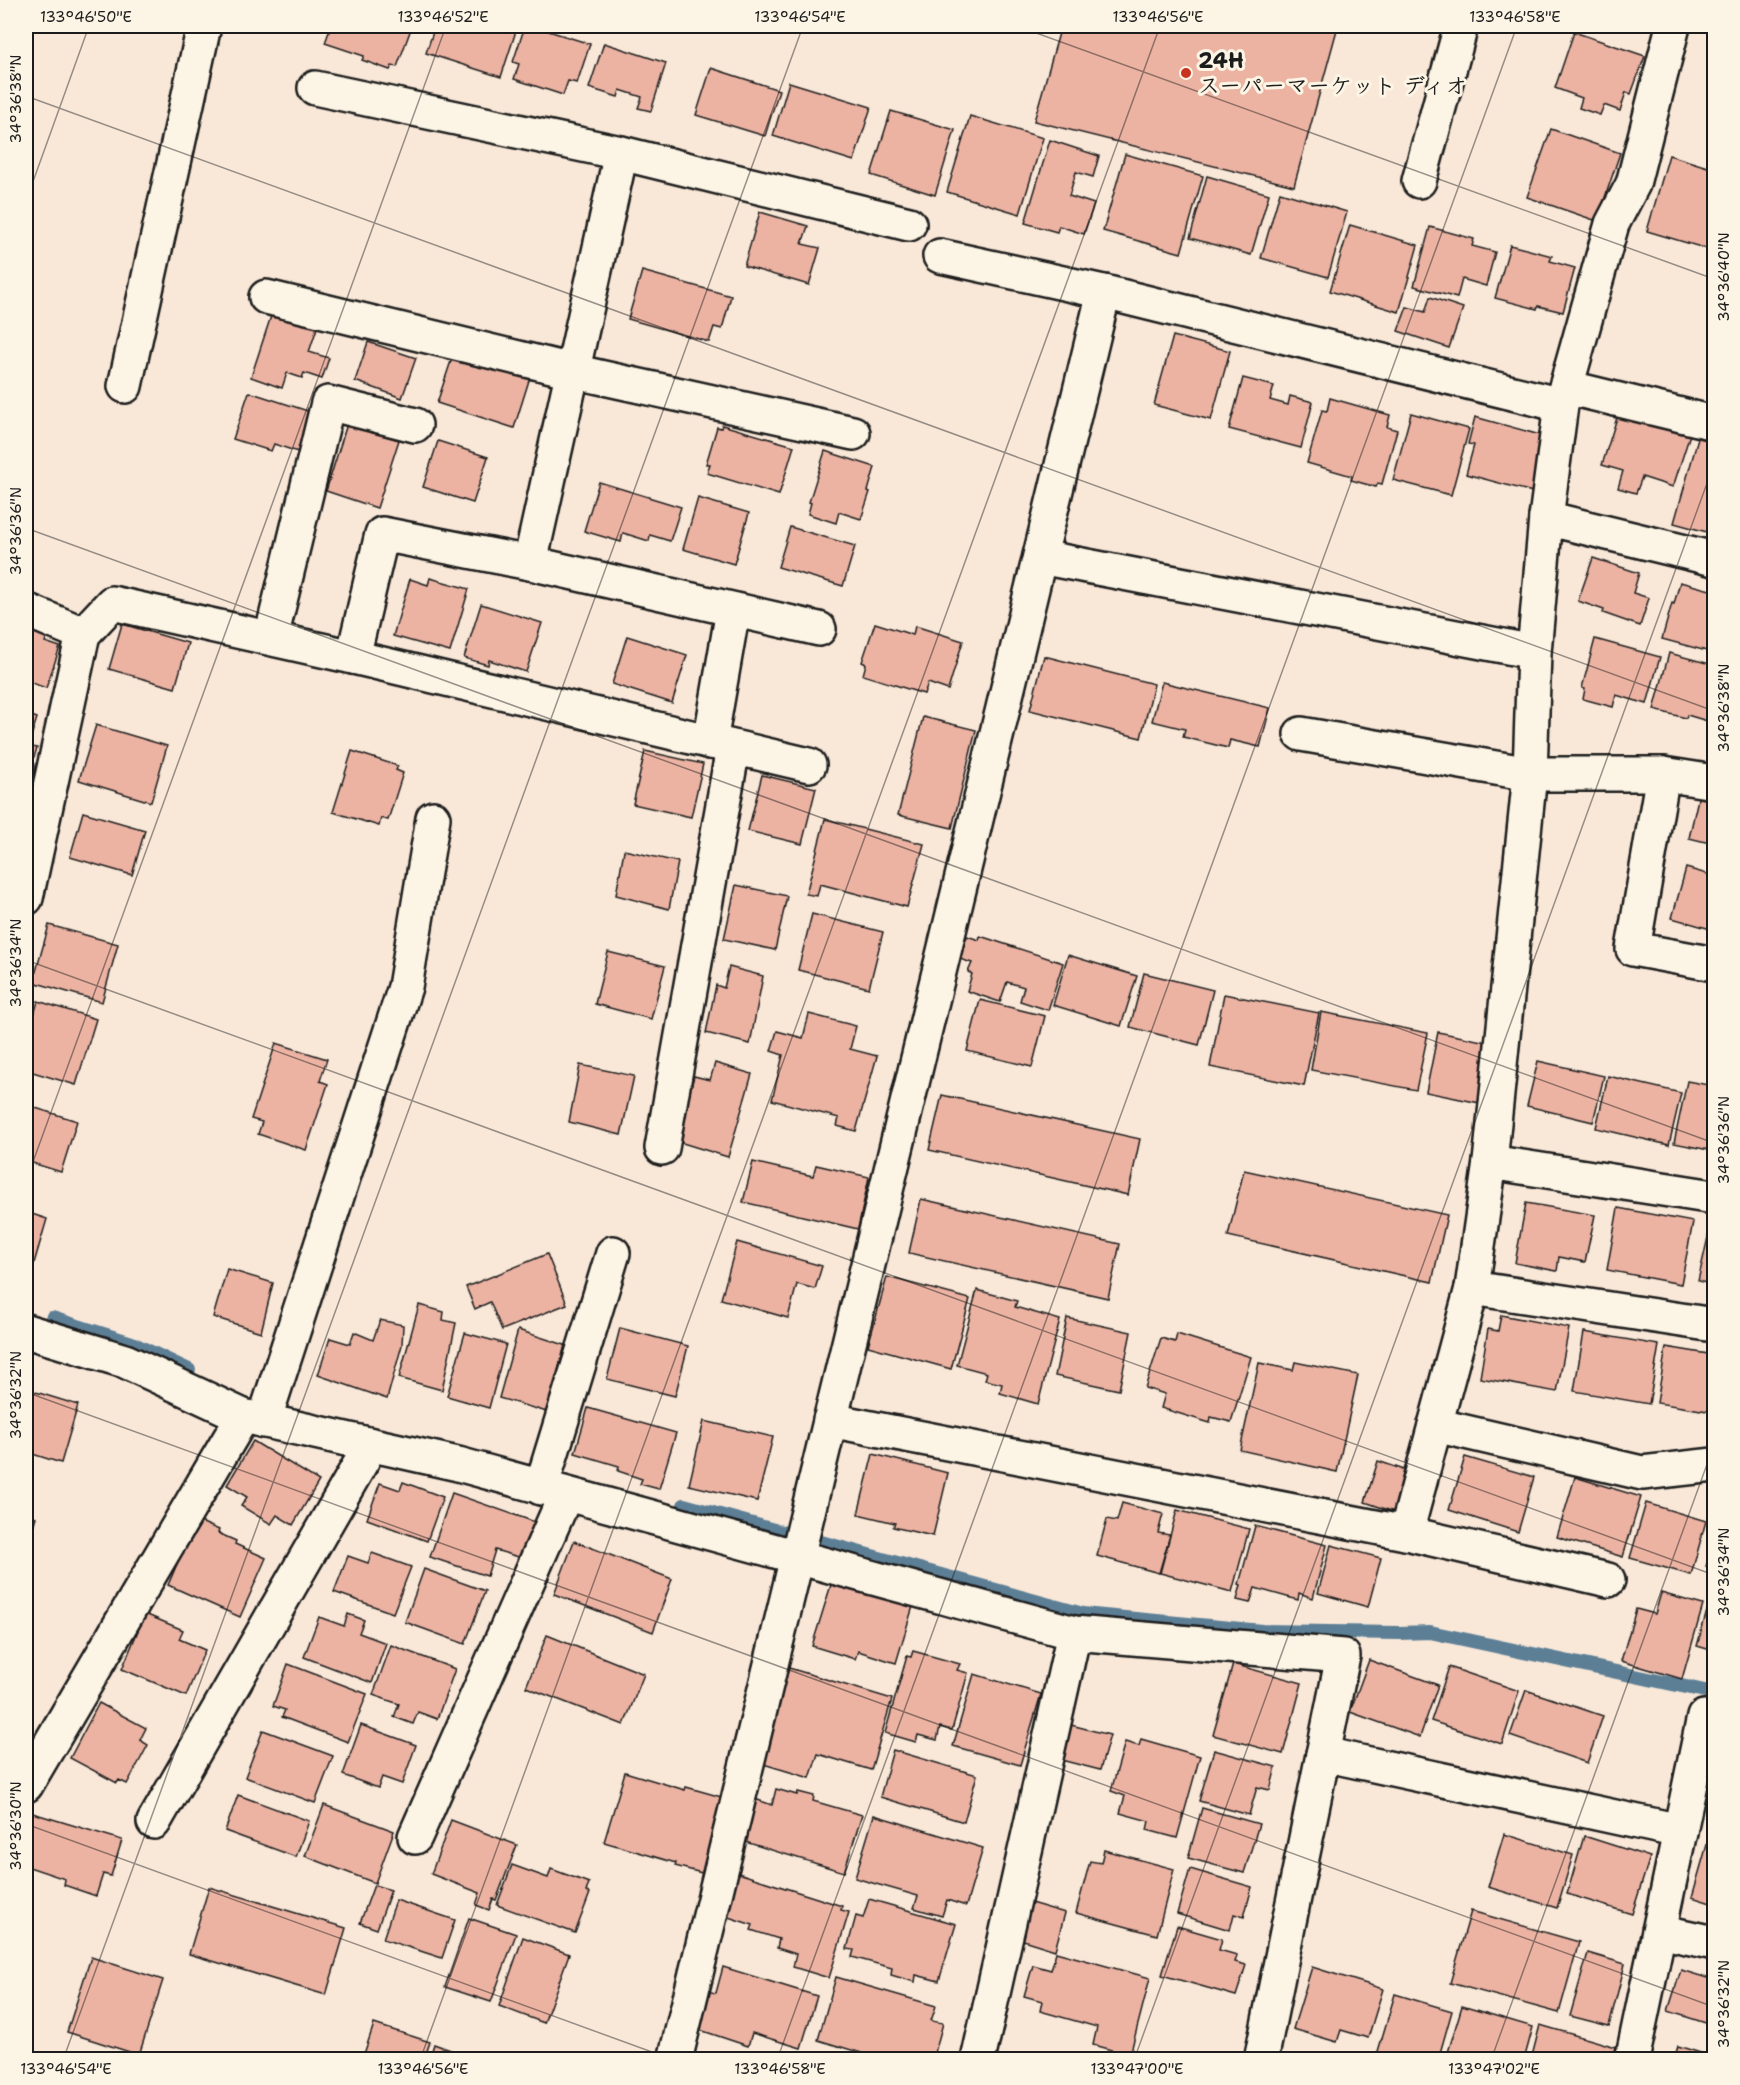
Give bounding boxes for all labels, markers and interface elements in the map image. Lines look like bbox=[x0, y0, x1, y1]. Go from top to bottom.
text: 133°46'50"E bbox=[40, 7, 132, 27]
text: 133°46'52"E bbox=[397, 7, 489, 27]
text: 133°46'54"E bbox=[754, 7, 846, 27]
text: 133°46'56"E bbox=[1113, 7, 1203, 27]
text: 133°46'58"E bbox=[1469, 7, 1561, 27]
place label: 24H スーパーマーケット ディオ bbox=[1198, 46, 1467, 100]
text: 34°36'38"N bbox=[6, 54, 26, 144]
marker: 24H スーパーマーケット ディオ bbox=[1179, 66, 1193, 80]
text: 34°36'40"N bbox=[1714, 232, 1734, 322]
text: 34°36'36"N bbox=[6, 487, 26, 575]
text: 34°36'38"N bbox=[1714, 663, 1734, 753]
text: 34°36'34"N bbox=[6, 919, 26, 1007]
text: 34°36'36"N bbox=[1714, 1096, 1734, 1184]
text: 34°36'32"N bbox=[6, 1351, 26, 1439]
text: 34°36'34"N bbox=[1714, 1528, 1734, 1616]
text: 34°36'30"N bbox=[6, 1781, 26, 1871]
text: 34°36'32"N bbox=[1714, 1960, 1734, 2048]
text: 133°46'54"E bbox=[20, 2059, 112, 2079]
text: 133°46'56"E bbox=[378, 2059, 468, 2079]
text: 133°46'58"E bbox=[734, 2059, 826, 2079]
text: 133°47'00"E bbox=[1090, 2059, 1184, 2079]
text: 133°47'02"E bbox=[1448, 2059, 1540, 2079]

